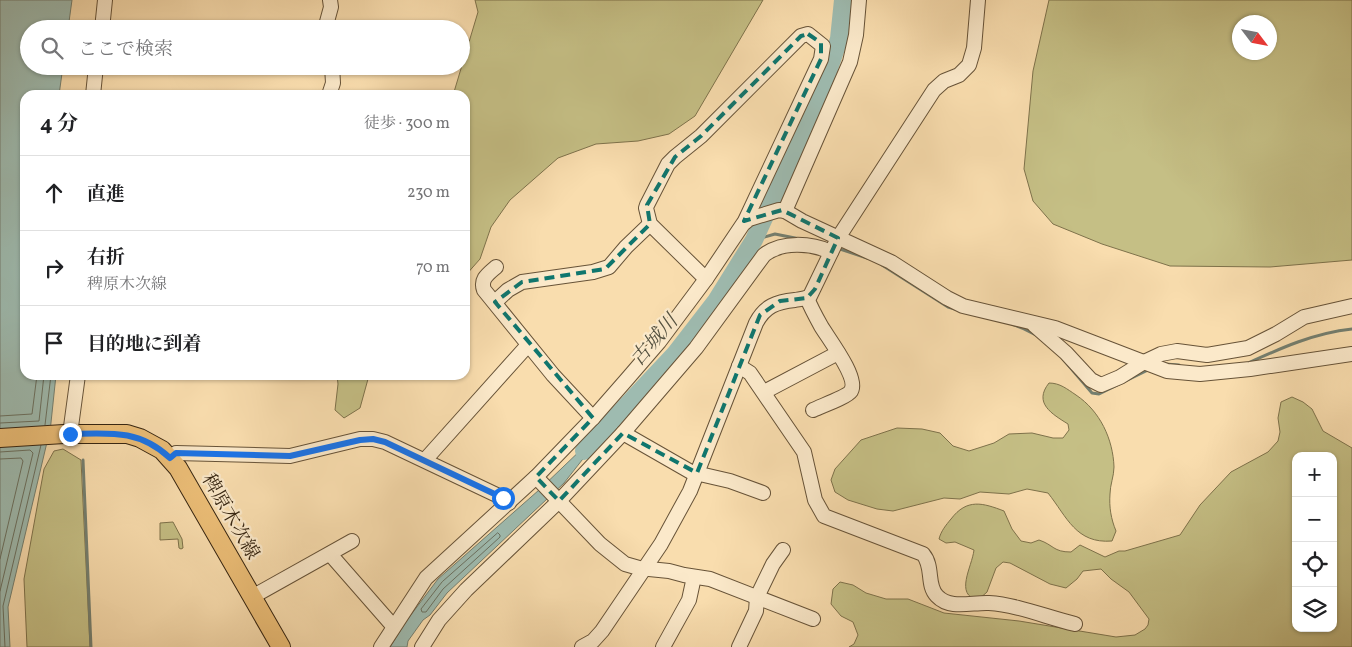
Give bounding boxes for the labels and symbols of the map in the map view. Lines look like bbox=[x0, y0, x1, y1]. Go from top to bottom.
north arrow bbox=[1232, 15, 1277, 60]
water label: 古城川 bbox=[625, 308, 687, 373]
route end bbox=[59, 423, 82, 446]
street label: 稗原木次線 bbox=[195, 469, 265, 565]
route start bbox=[492, 487, 515, 510]

